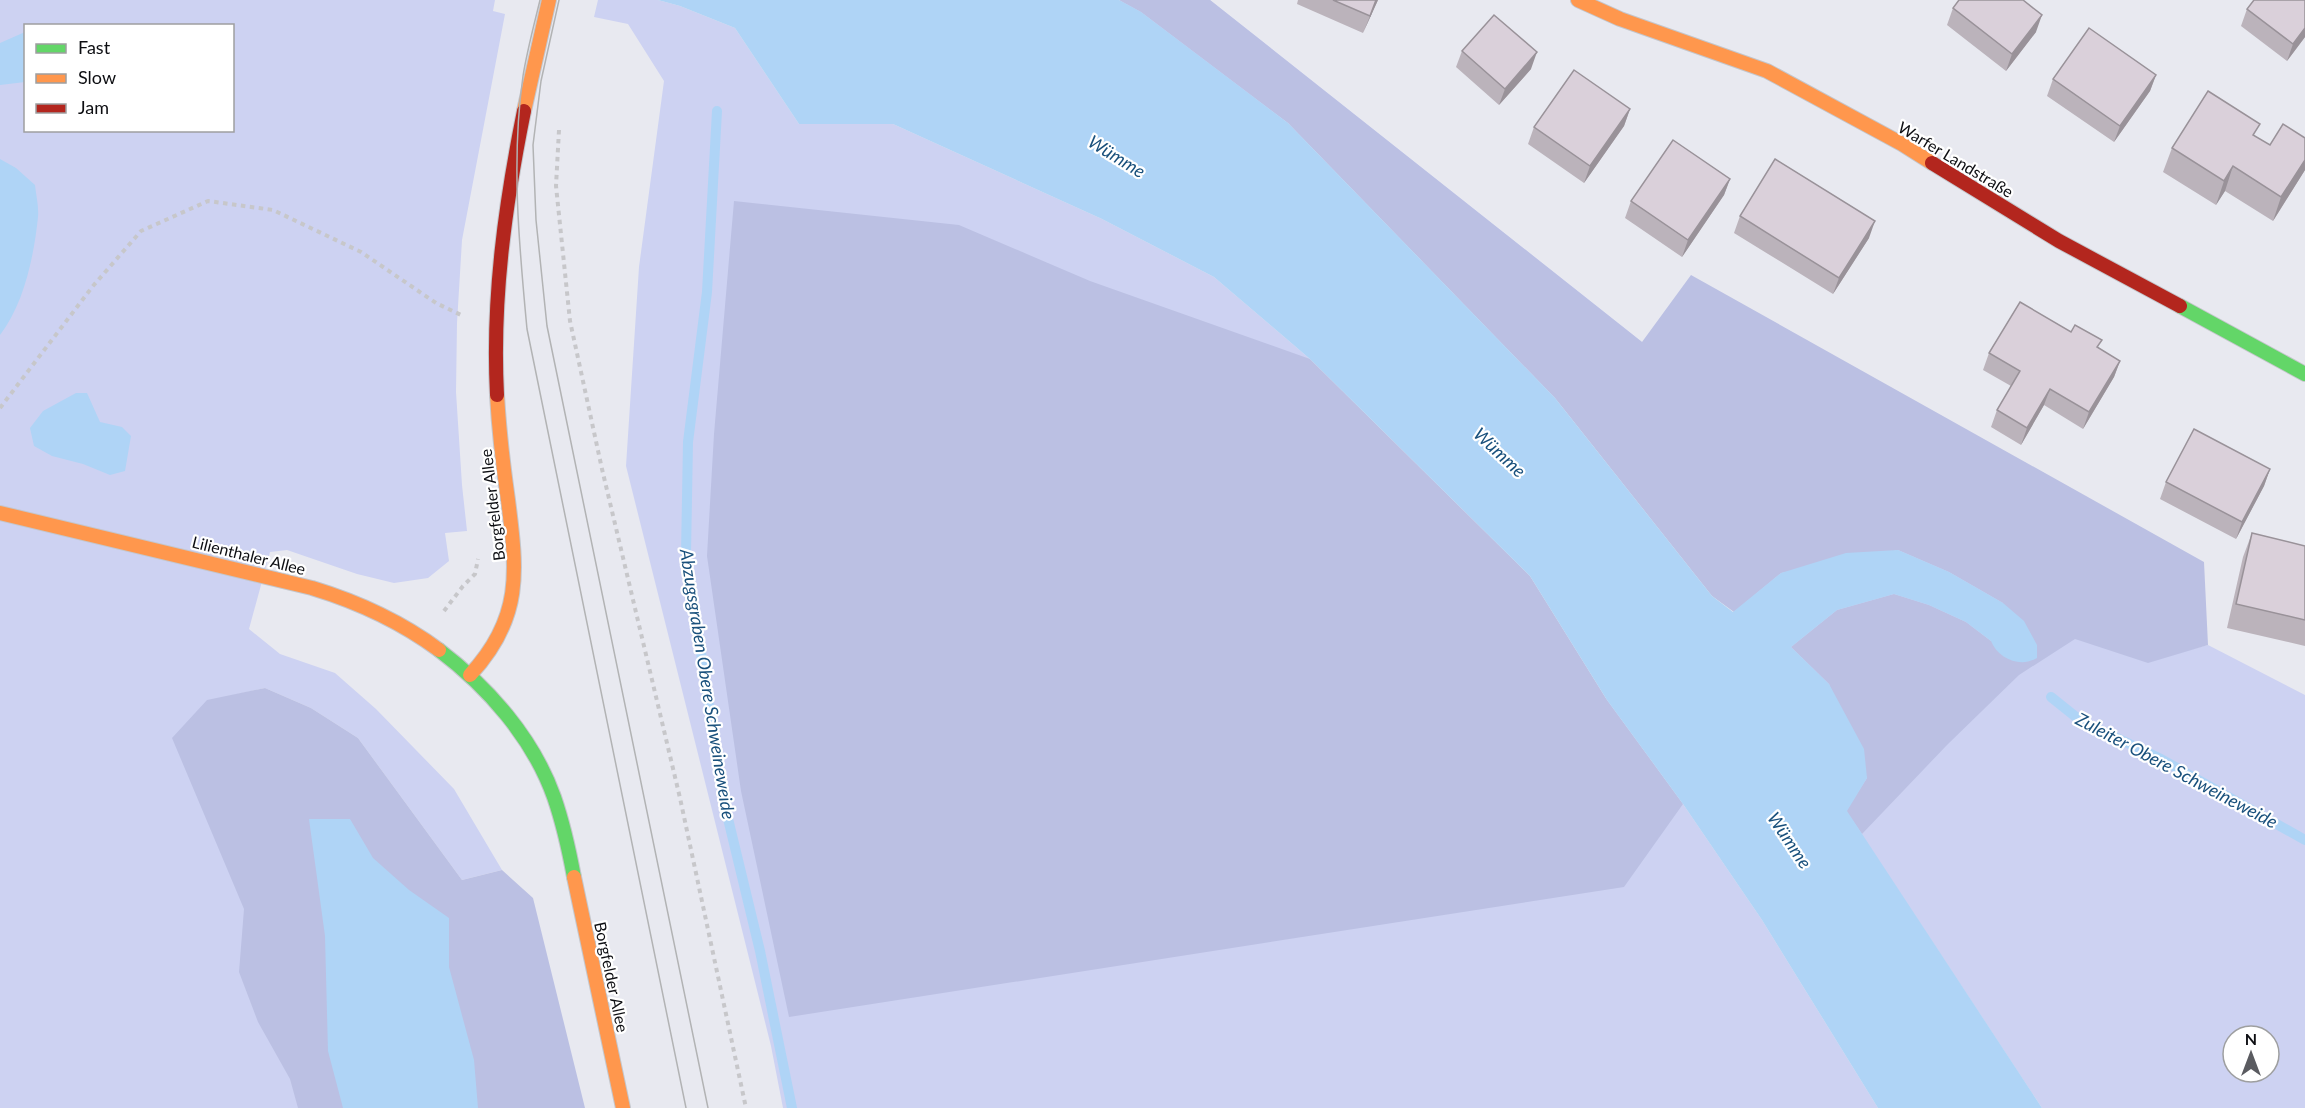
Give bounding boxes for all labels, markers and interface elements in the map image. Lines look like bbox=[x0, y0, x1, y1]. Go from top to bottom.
legend bbox=[24, 24, 234, 132]
text: Fast bbox=[78, 36, 111, 58]
text: Slow bbox=[78, 66, 116, 88]
text: Jam bbox=[78, 96, 109, 118]
street label: Warfer Landstraße bbox=[1895, 117, 2017, 201]
water label: Wümme bbox=[1084, 130, 1150, 182]
water label: Wümme bbox=[1469, 422, 1531, 482]
street label: Borgfelder Allee bbox=[476, 448, 508, 562]
street label: Lilienthaler Allee bbox=[190, 532, 308, 578]
water label: Abzugsgraben Obere Schweineweide bbox=[676, 546, 740, 821]
water label: Zuleiter Obere Schweineweide bbox=[2072, 707, 2282, 833]
water label: Wümme bbox=[1763, 808, 1817, 872]
street label: Borgfelder Allee bbox=[591, 920, 633, 1034]
north arrow bbox=[2221, 1024, 2281, 1084]
text: N bbox=[2245, 1029, 2257, 1048]

